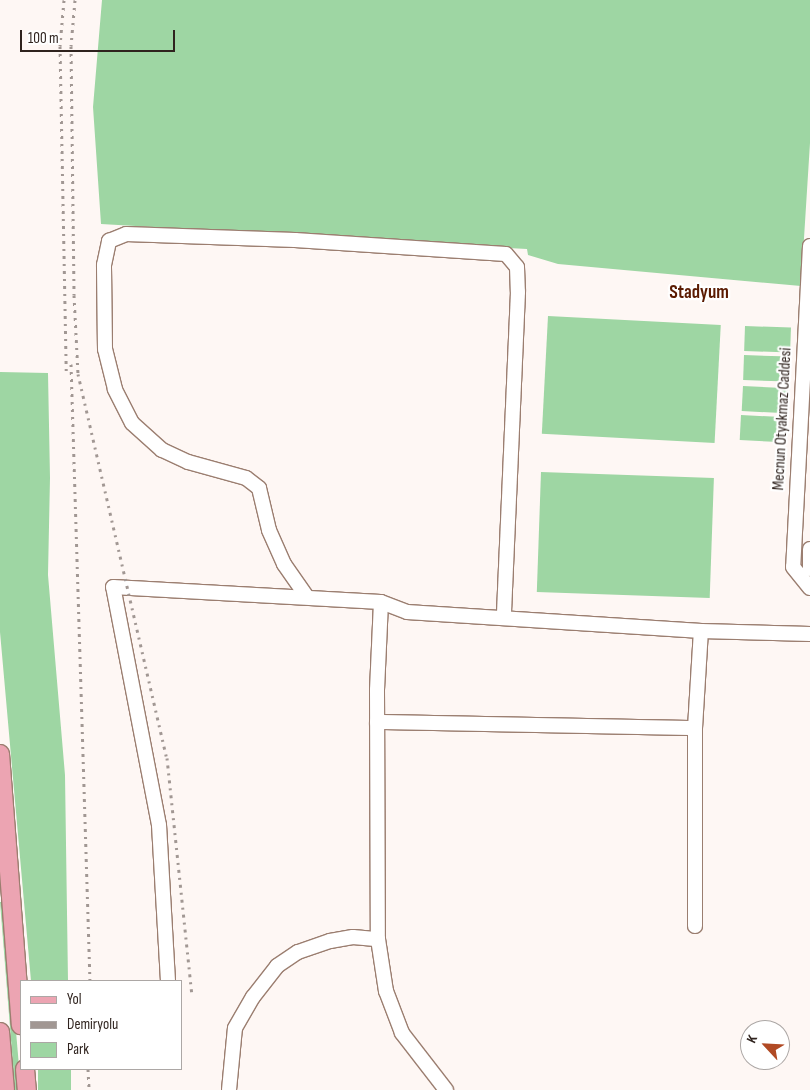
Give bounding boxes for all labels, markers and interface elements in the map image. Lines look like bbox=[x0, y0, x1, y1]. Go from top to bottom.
scale bar bbox=[22, 20, 178, 52]
text: 100 m bbox=[28, 29, 59, 48]
district label: Stadyum bbox=[669, 282, 729, 304]
street label: Mecnun Otyakmaz Caddesi bbox=[770, 347, 796, 491]
legend bbox=[20, 980, 182, 1070]
text: Yol bbox=[67, 990, 82, 1009]
text: Demiryolu bbox=[67, 1015, 118, 1034]
north arrow bbox=[740, 1020, 790, 1070]
text: K bbox=[743, 1032, 761, 1046]
text: Park bbox=[67, 1040, 89, 1059]

